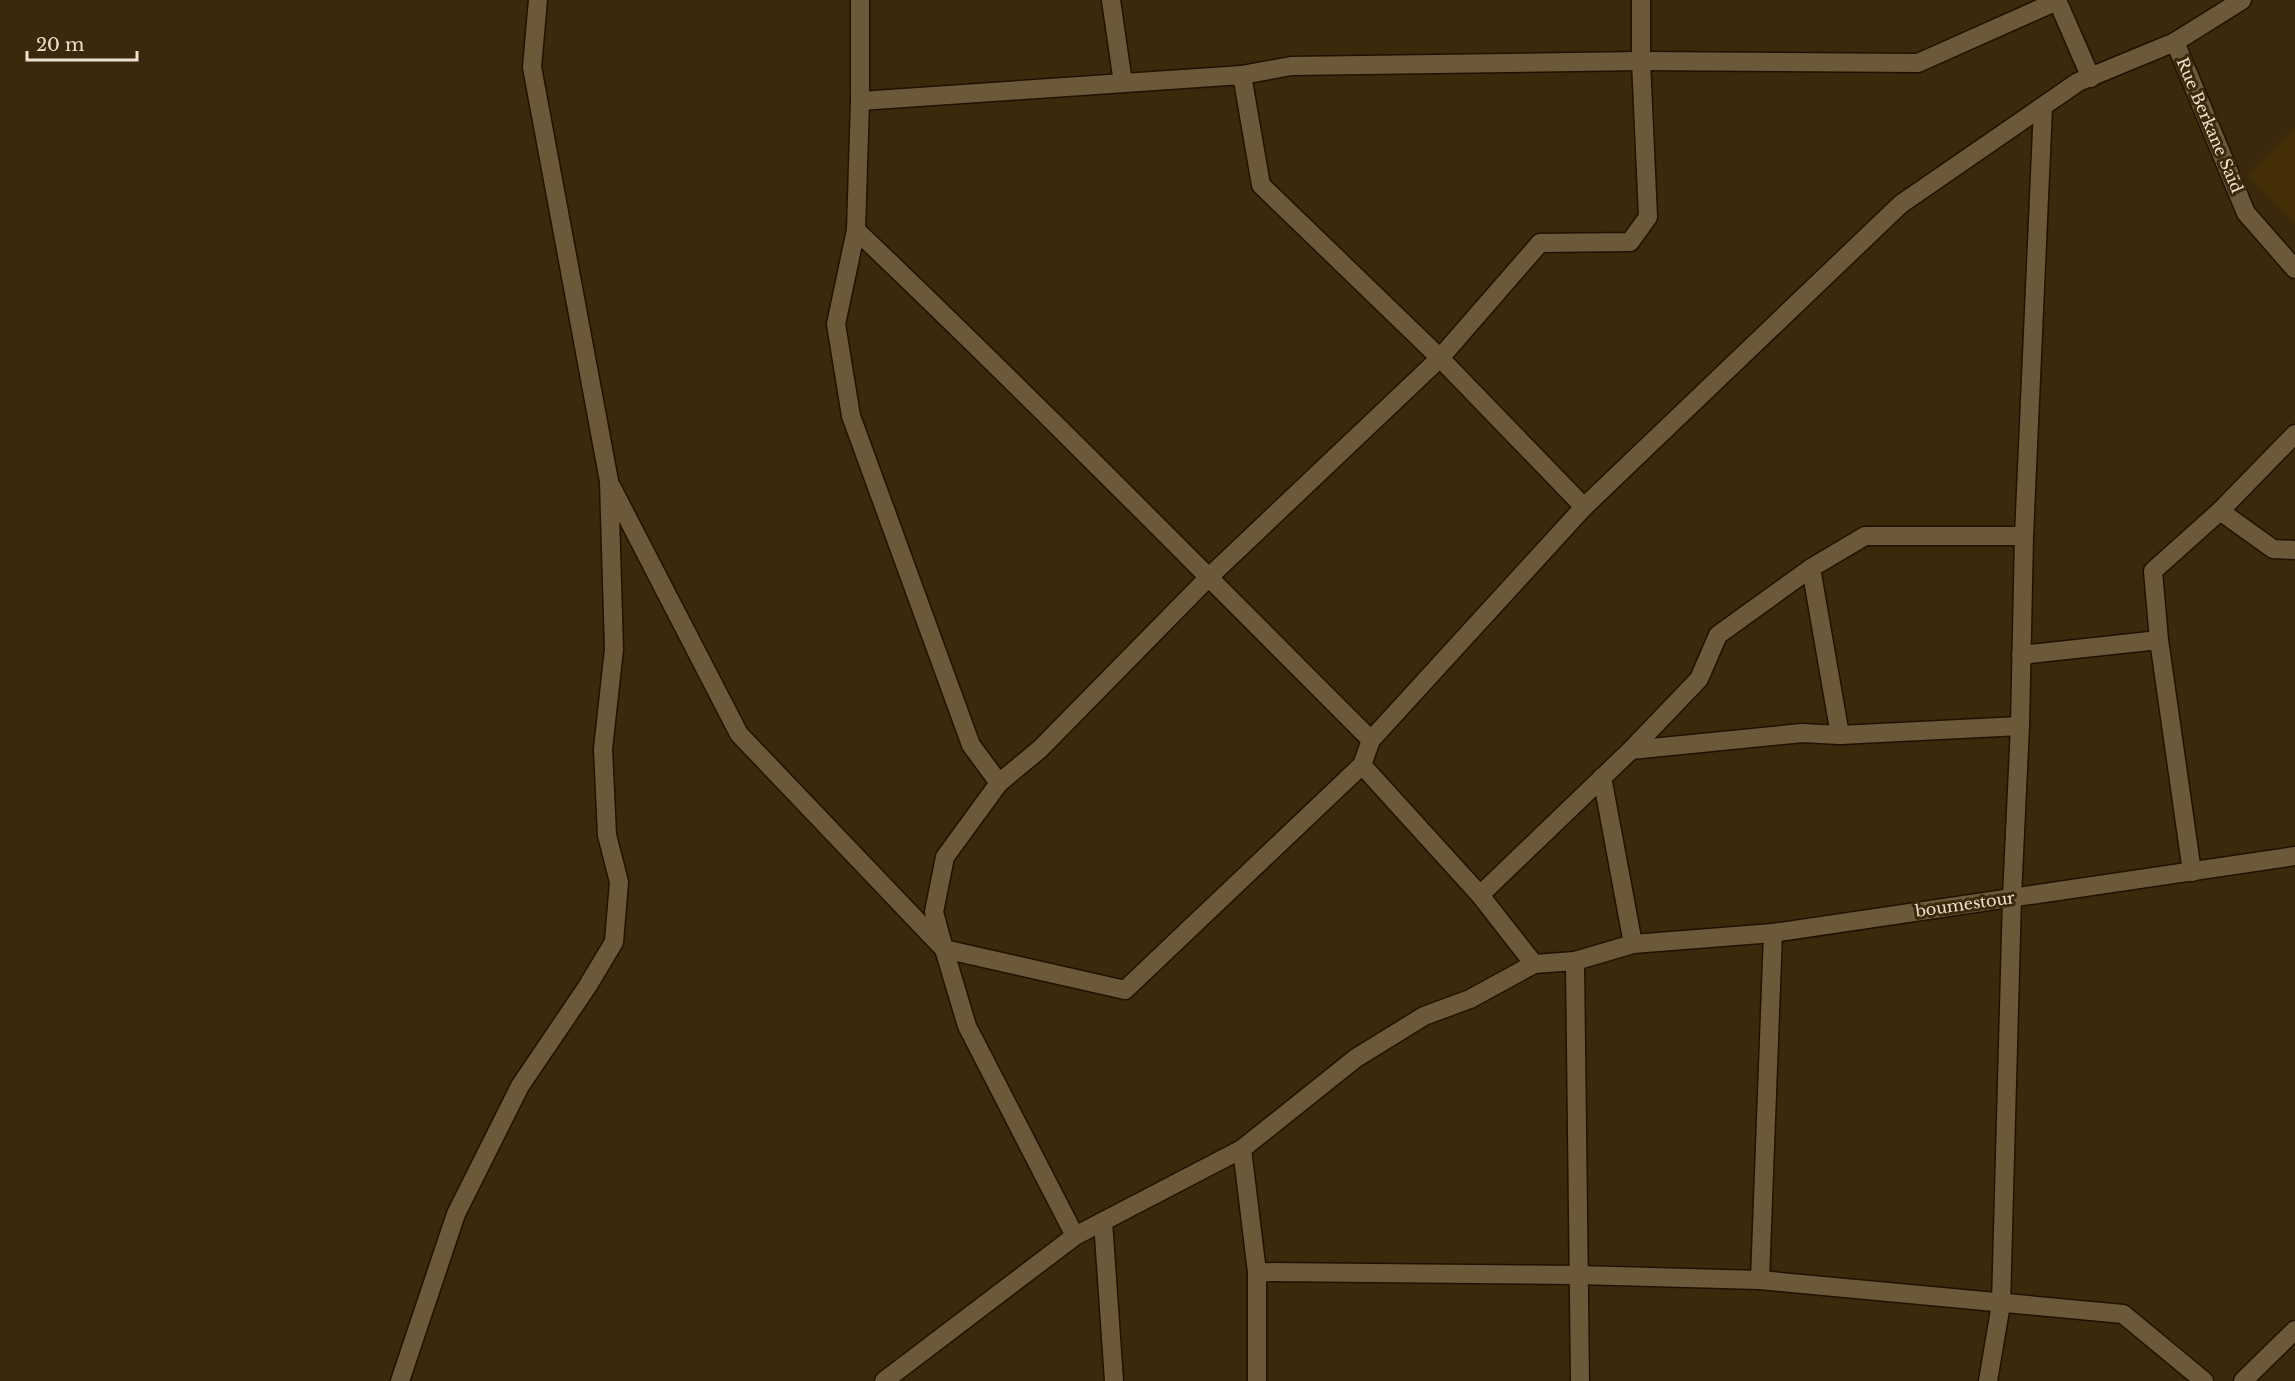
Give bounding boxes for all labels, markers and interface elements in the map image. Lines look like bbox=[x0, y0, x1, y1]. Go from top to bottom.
scale bar bbox=[27, 24, 136, 62]
text: 20 m bbox=[36, 34, 84, 56]
street label: Rue Berkane Saïd bbox=[2172, 54, 2248, 196]
street label: boumestour bbox=[1913, 887, 2016, 921]

